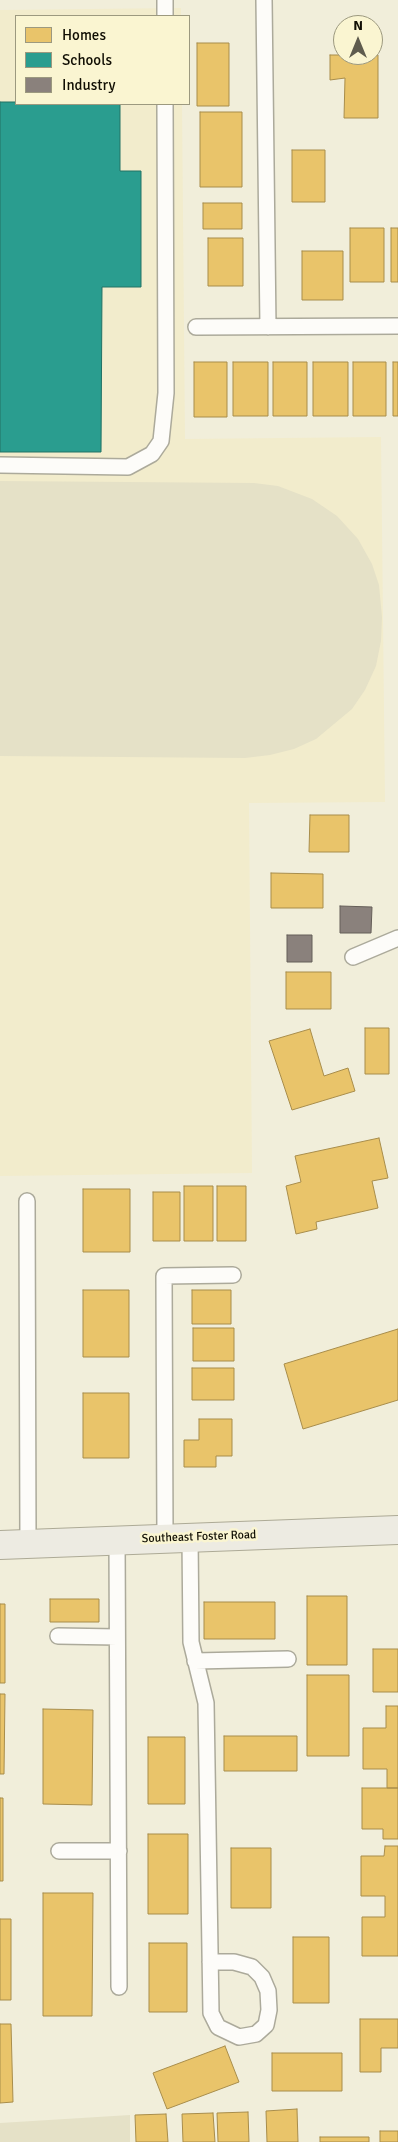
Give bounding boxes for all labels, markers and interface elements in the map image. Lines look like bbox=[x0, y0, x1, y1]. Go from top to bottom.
legend bbox=[15, 15, 190, 105]
north arrow bbox=[333, 15, 383, 65]
text: N bbox=[353, 17, 363, 34]
text: Homes bbox=[62, 26, 106, 44]
text: Schools bbox=[62, 51, 112, 69]
text: Industry bbox=[62, 76, 115, 94]
street label: Southeast Foster Road bbox=[141, 1528, 257, 1546]

